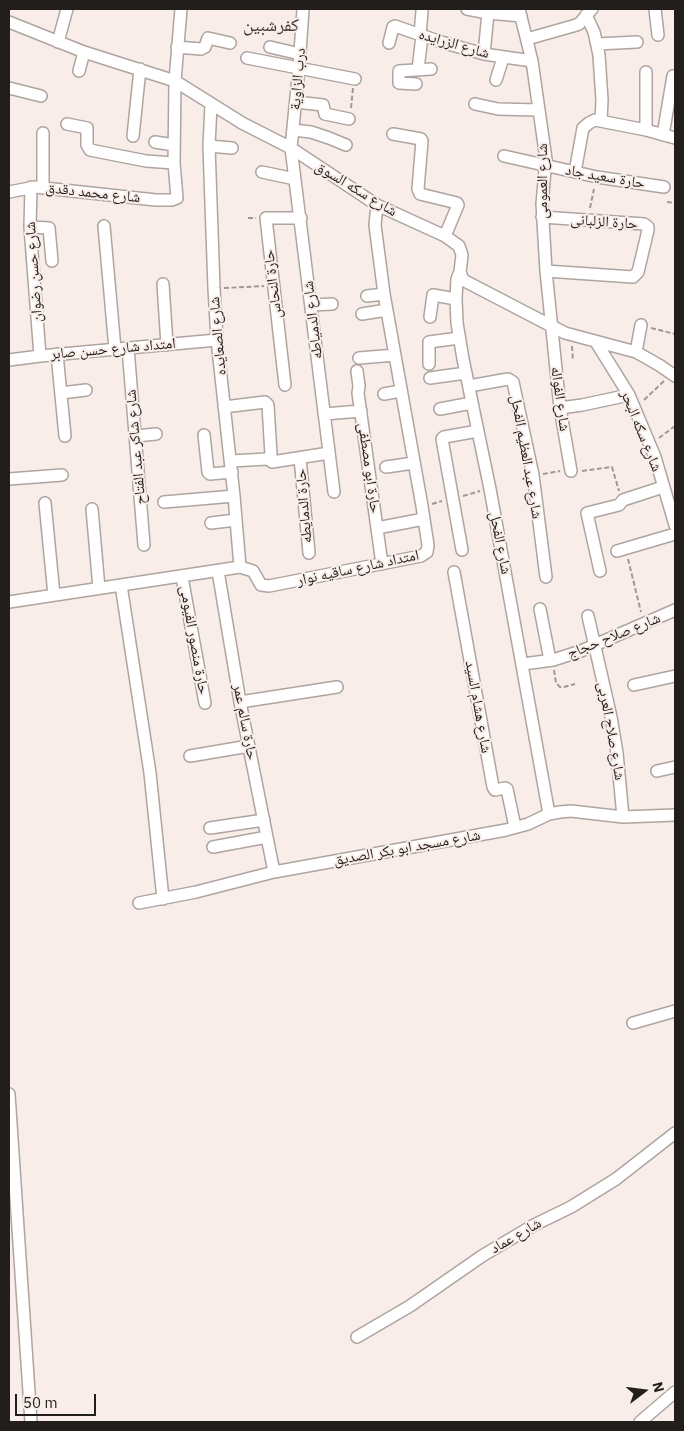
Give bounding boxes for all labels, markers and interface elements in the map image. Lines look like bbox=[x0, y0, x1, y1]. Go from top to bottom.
district label: كفرشبين bbox=[243, 15, 299, 37]
street label: شارع الزرايده bbox=[417, 25, 491, 63]
street label: درب الزاوية bbox=[286, 47, 310, 111]
street label: شارع العمومى bbox=[534, 143, 552, 219]
street label: شارع سكه السوق bbox=[312, 157, 400, 221]
street label: حارة سعيد جاد bbox=[564, 161, 646, 193]
street label: شارع محمد دقدق bbox=[45, 179, 141, 207]
street label: حارة الزلبانى bbox=[570, 211, 638, 233]
street label: شارع حسن رضوان bbox=[22, 221, 46, 323]
street label: حارة النحاس bbox=[260, 249, 286, 319]
street label: شارع الدمياطه bbox=[299, 280, 327, 360]
street label: شارع الصعايده bbox=[206, 296, 230, 376]
street label: امتداد شارع حسن صابر bbox=[50, 335, 176, 363]
street label: شارع الفواله bbox=[547, 365, 573, 433]
street label: شارع سكه البحر bbox=[616, 388, 666, 474]
street label: شارع شاكر عبد الفتاح bbox=[122, 389, 150, 505]
street label: شارع عبد العظيم الفحل bbox=[506, 394, 546, 520]
street label: حارة ابو مصطفى bbox=[354, 422, 384, 514]
street label: حارة الدمايطه bbox=[292, 468, 316, 544]
street label: شارع الفحل bbox=[485, 510, 515, 576]
street label: امتداد شارع ساقيه نوار bbox=[295, 546, 421, 590]
street label: حارة منصور الفيومى bbox=[176, 584, 212, 696]
street label: شارع صلاح حجاج bbox=[565, 609, 663, 663]
street label: شارع هشام السيد bbox=[461, 659, 495, 755]
street label: شارع صلاح العربى bbox=[593, 680, 629, 782]
street label: حارة سالم عمر bbox=[229, 683, 261, 761]
street label: شارع مسجد ابو بكر الصديق bbox=[332, 826, 482, 870]
street label: شارع عماد bbox=[487, 1214, 545, 1258]
north arrow bbox=[619, 1366, 669, 1416]
text: N bbox=[648, 1380, 668, 1394]
scale bar bbox=[18, 1384, 99, 1416]
text: 50 m bbox=[23, 1393, 58, 1412]

